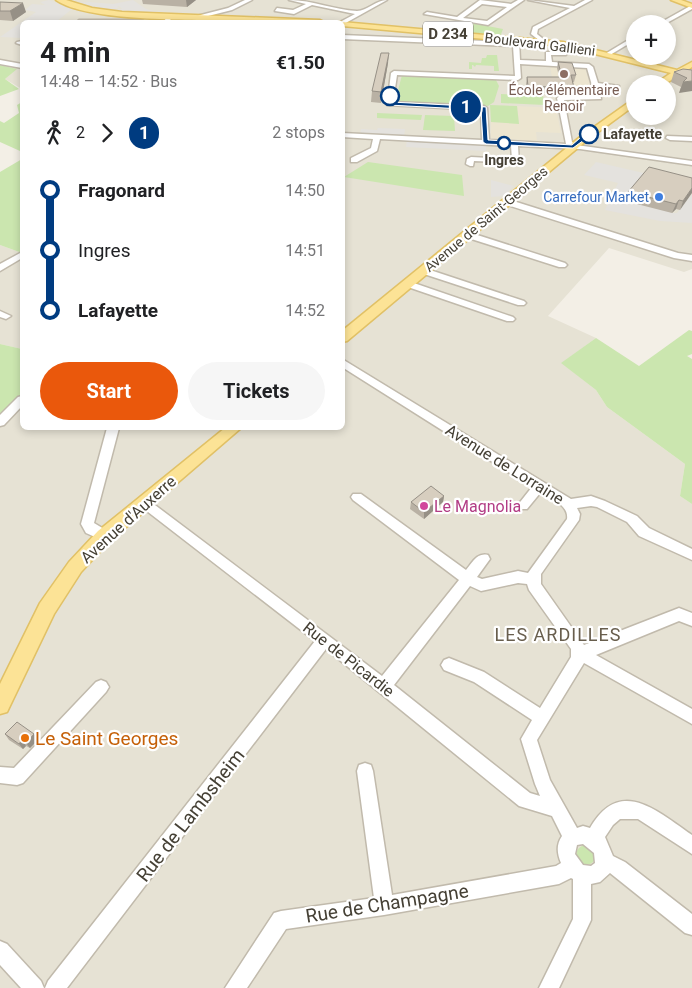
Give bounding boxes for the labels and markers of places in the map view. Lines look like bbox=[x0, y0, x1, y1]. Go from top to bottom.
marker: École élémentaire Renoir bbox=[558, 68, 570, 80]
place label: École élémentaire Renoir bbox=[509, 81, 619, 114]
unlabelled marker bbox=[380, 86, 400, 106]
marker: Lafayette bbox=[579, 124, 599, 144]
place label: Lafayette bbox=[603, 126, 662, 142]
marker: Ingres bbox=[497, 136, 511, 150]
place label: Ingres bbox=[484, 152, 524, 168]
place label: Carrefour Market bbox=[543, 189, 649, 205]
marker: Carrefour Market bbox=[653, 191, 665, 203]
place label: Le Magnolia bbox=[434, 497, 521, 516]
marker: Le Magnolia bbox=[418, 500, 430, 512]
place label: Le Saint Georges bbox=[35, 727, 178, 750]
marker: Le Saint Georges bbox=[19, 732, 31, 744]

